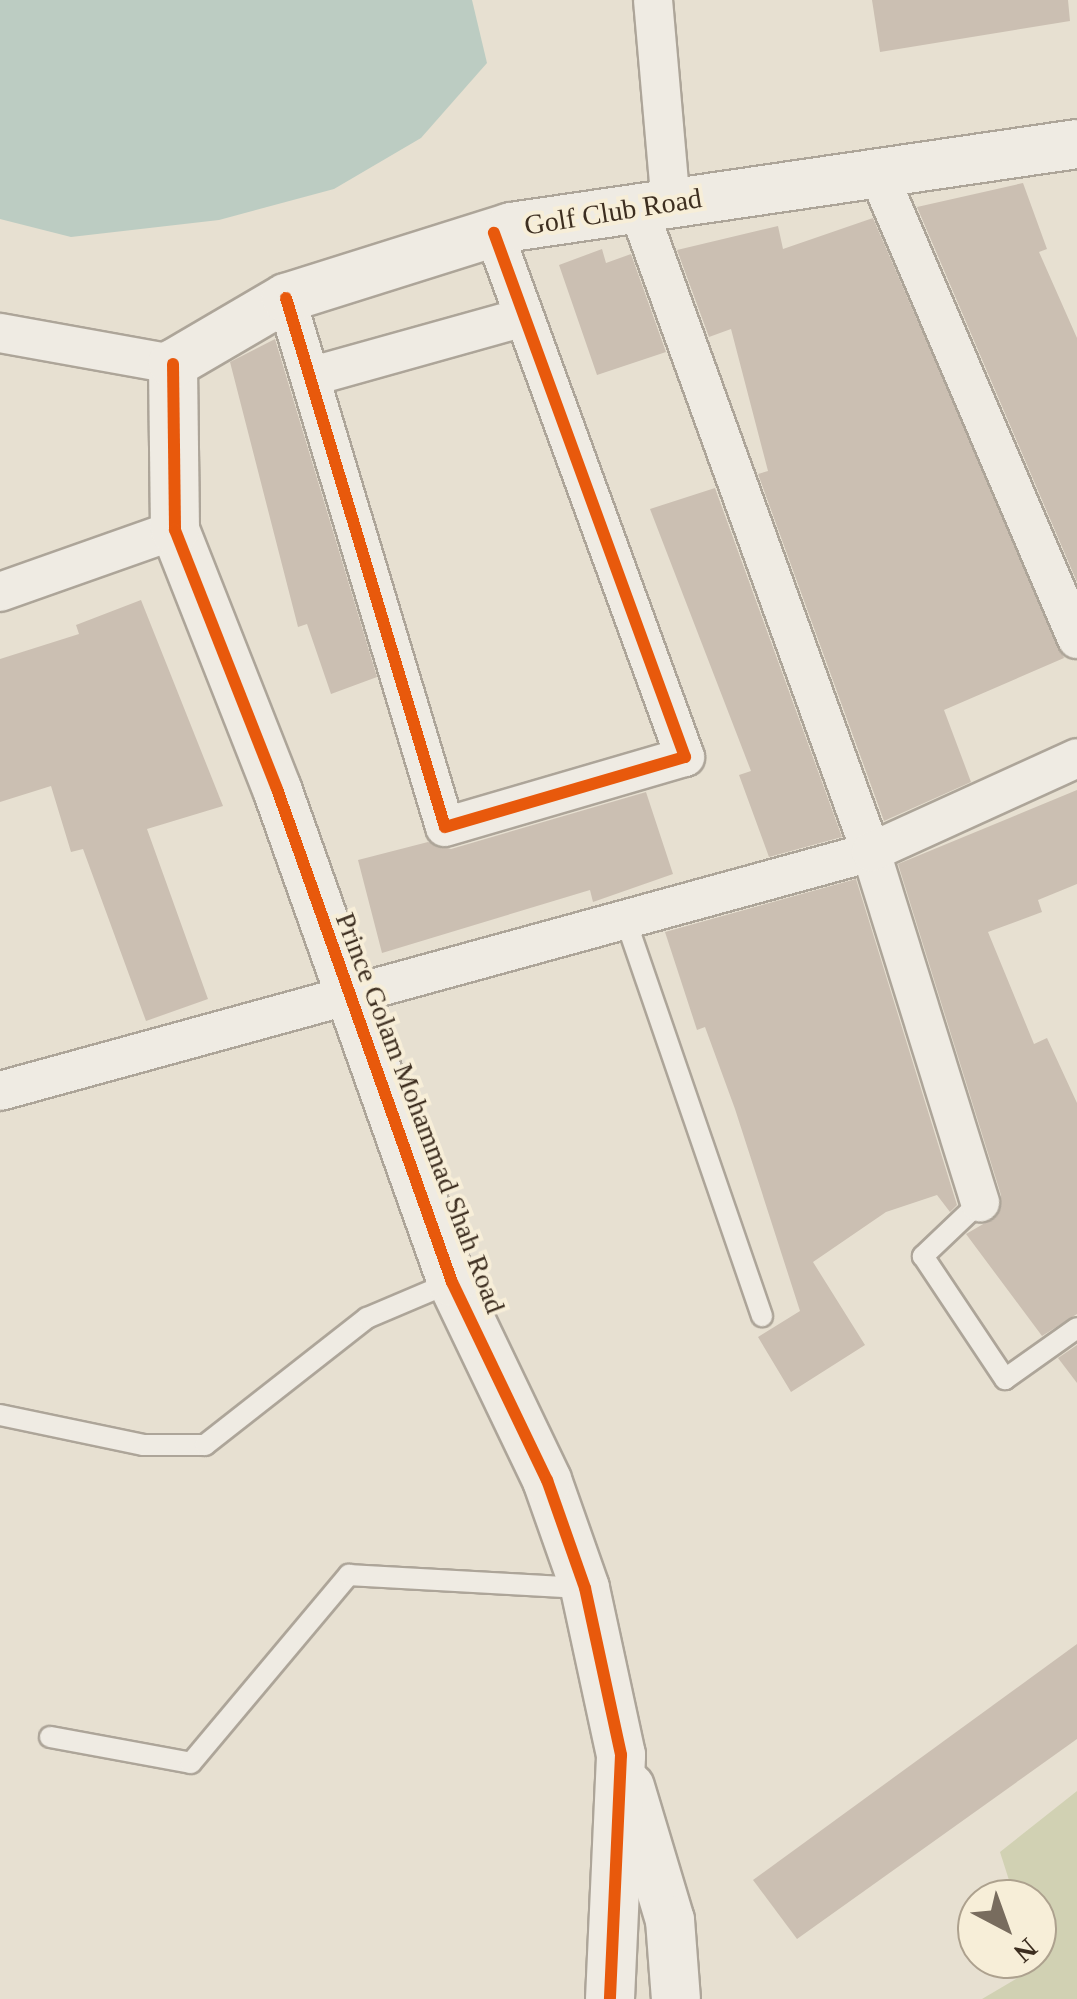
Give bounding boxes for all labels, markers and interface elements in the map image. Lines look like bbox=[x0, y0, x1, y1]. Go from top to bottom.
street label: Golf Club Road bbox=[522, 181, 704, 243]
street label: Prince Golam Mohammad Shah Road bbox=[328, 908, 512, 1318]
north arrow bbox=[957, 1879, 1057, 1979]
text: N bbox=[1008, 1932, 1044, 1969]

